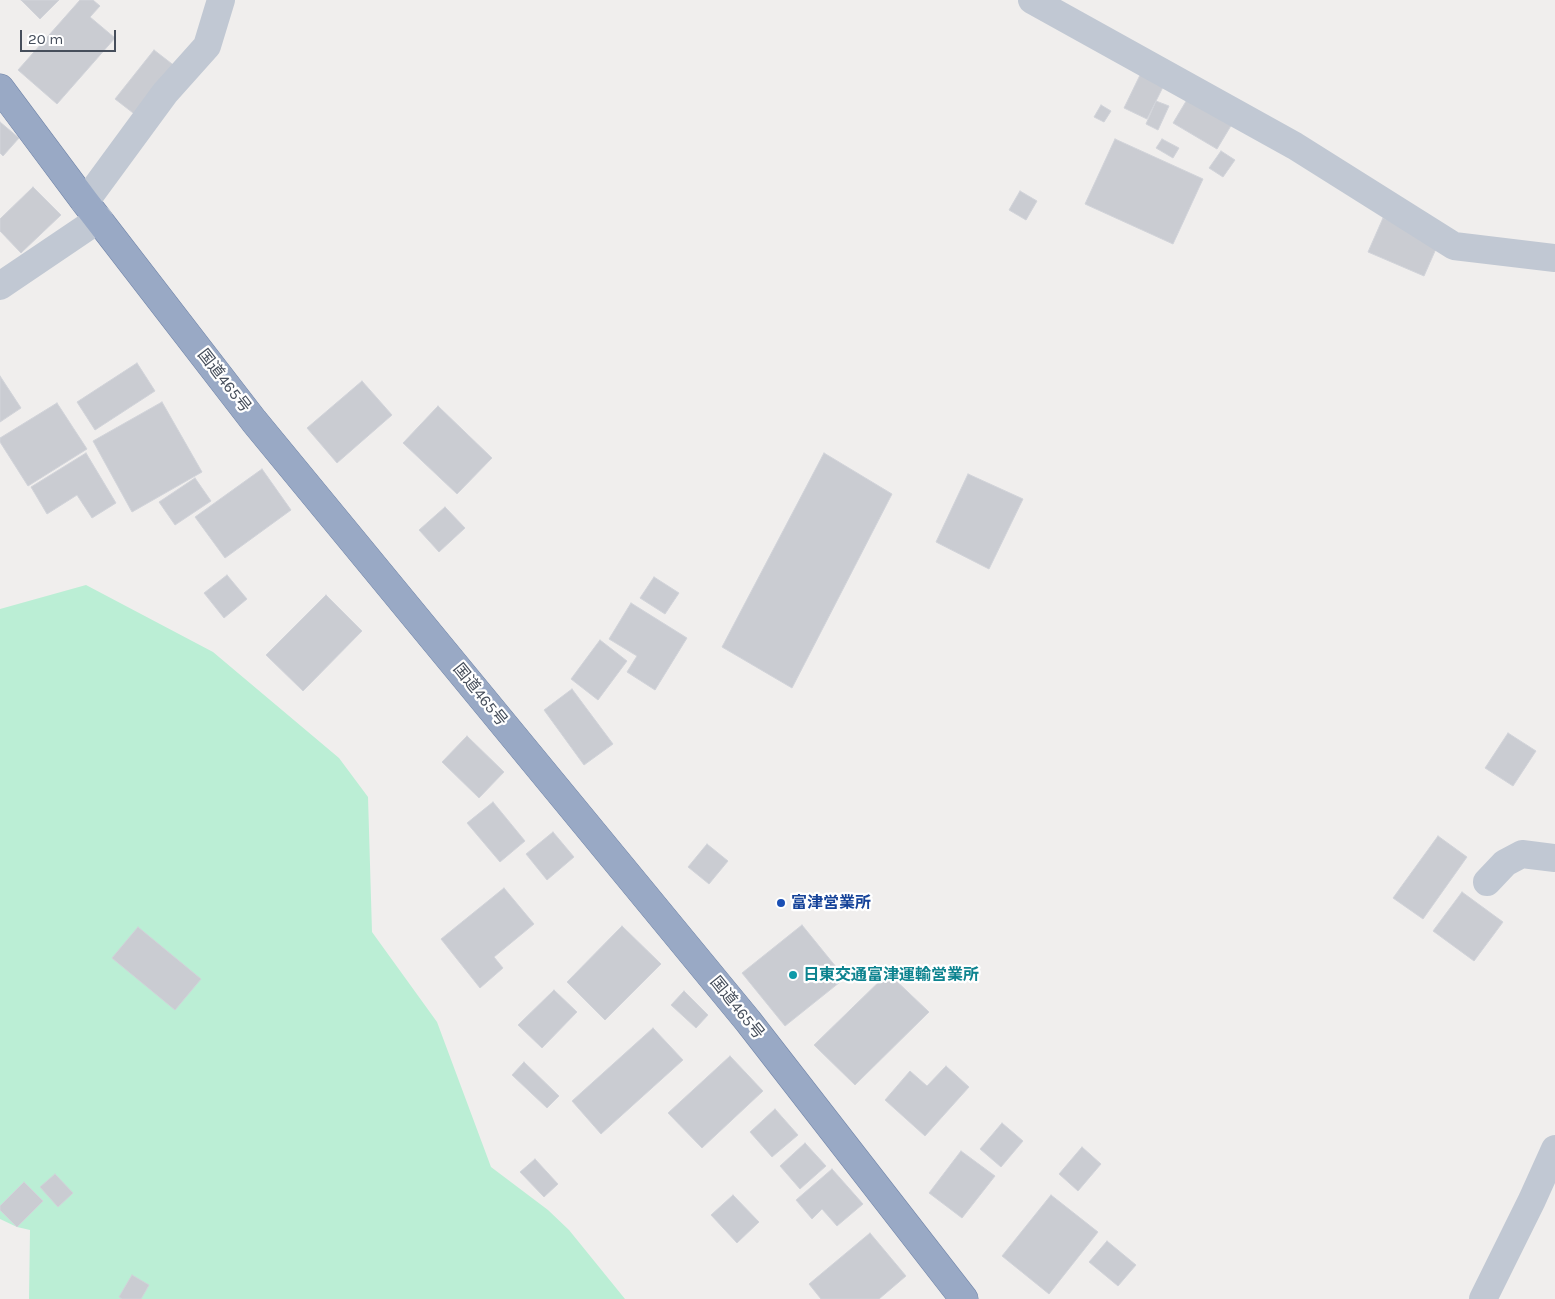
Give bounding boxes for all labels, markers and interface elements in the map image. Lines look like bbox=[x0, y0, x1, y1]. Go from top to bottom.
scale bar bbox=[22, 20, 119, 52]
text: 20 m bbox=[28, 30, 63, 48]
street label: 国道465号 bbox=[193, 345, 255, 417]
street label: 国道465号 bbox=[449, 660, 511, 730]
place label: 富津営業所 bbox=[791, 893, 871, 913]
marker: 富津営業所 bbox=[775, 897, 787, 909]
place label: 日東交通富津運輸営業所 bbox=[803, 965, 979, 985]
marker: 日東交通富津運輸営業所 bbox=[787, 969, 799, 981]
street label: 国道465号 bbox=[706, 973, 768, 1043]

